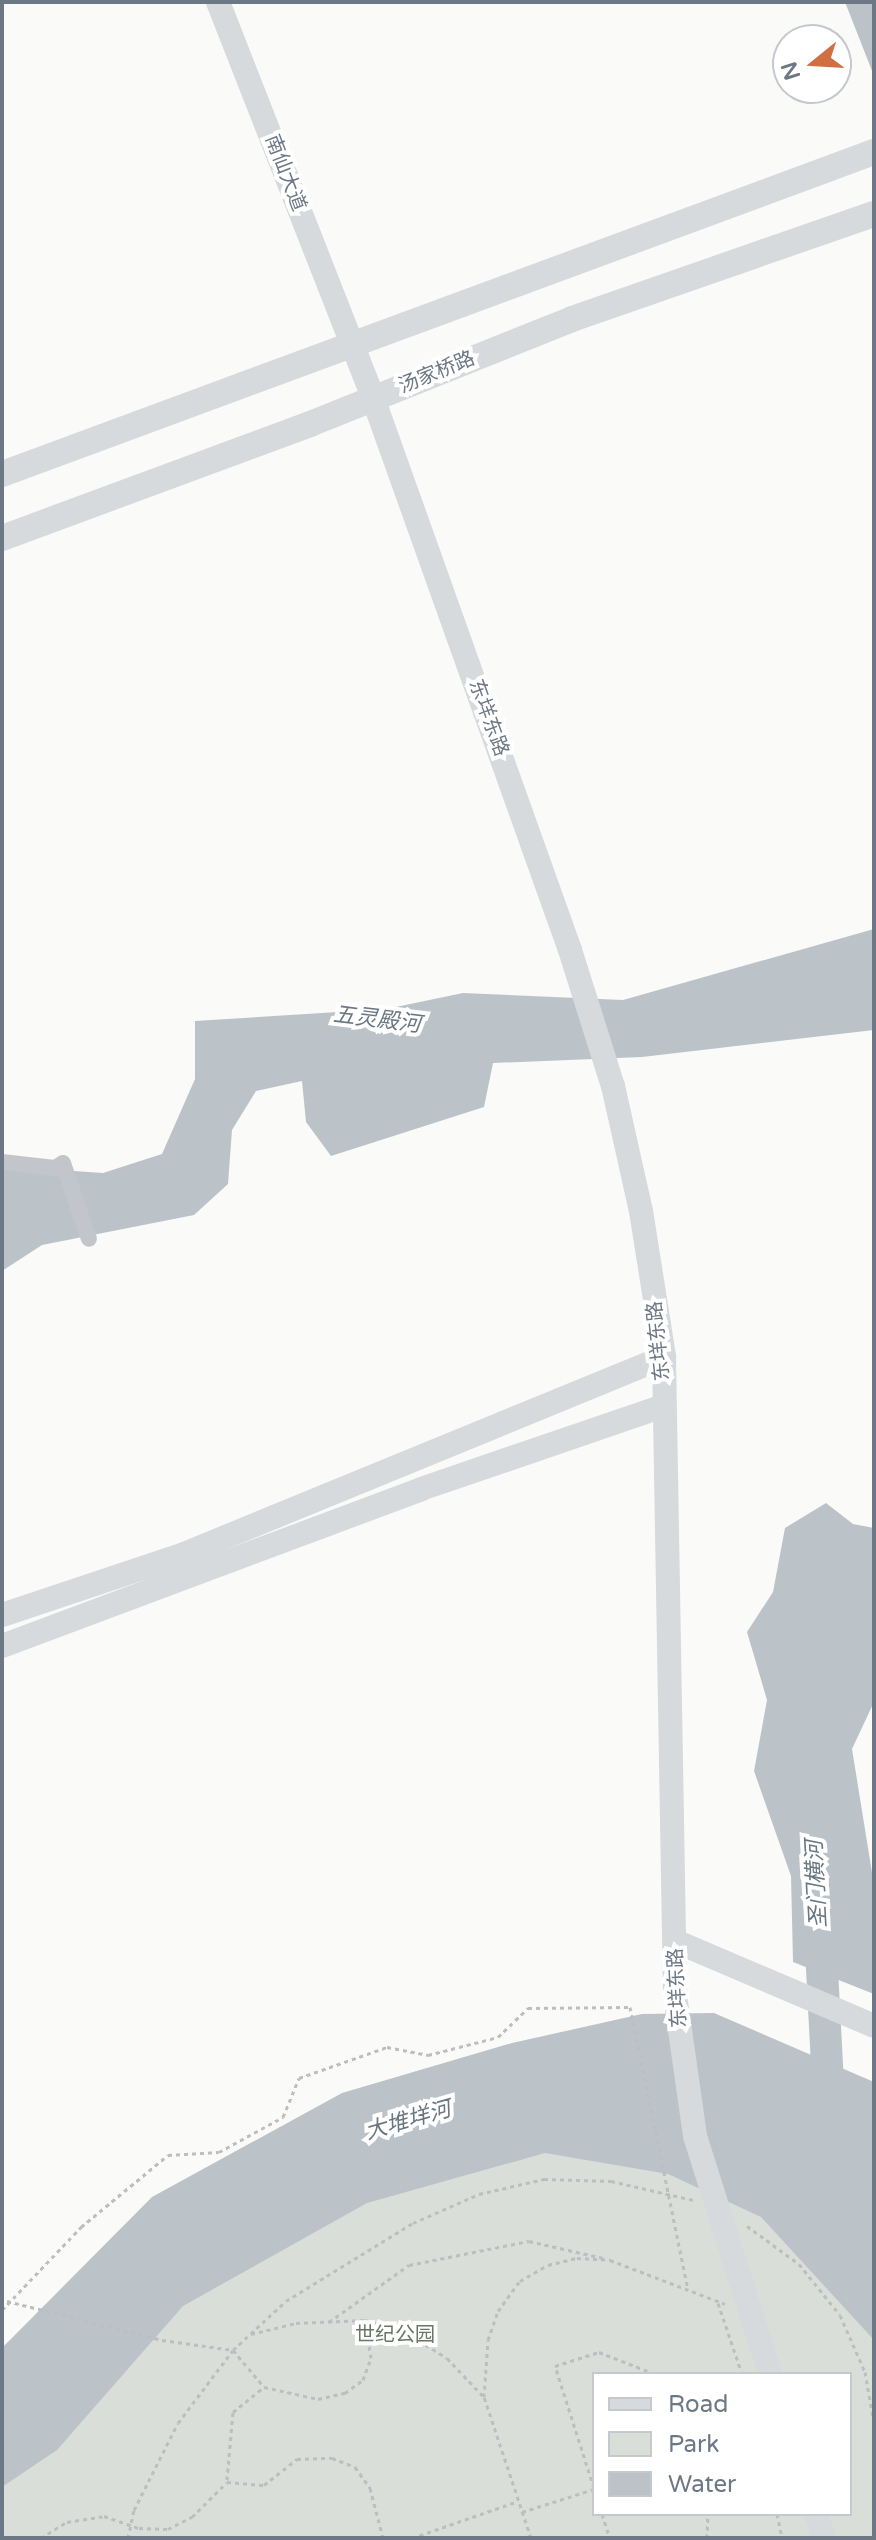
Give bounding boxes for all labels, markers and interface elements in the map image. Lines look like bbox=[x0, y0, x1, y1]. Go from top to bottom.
north arrow bbox=[772, 24, 852, 104]
text: N bbox=[776, 58, 806, 83]
street label: 南仙大道 bbox=[259, 131, 311, 215]
street label: 汤家桥路 bbox=[395, 347, 479, 399]
street label: 东垟东路 bbox=[463, 676, 513, 760]
water label: 五灵殿河 bbox=[332, 1002, 422, 1038]
street label: 东垟东路 bbox=[643, 1300, 675, 1382]
water label: 圣门横河 bbox=[802, 1839, 832, 1929]
street label: 东垟东路 bbox=[664, 1947, 692, 2029]
water label: 大堆垟河 bbox=[362, 2096, 454, 2146]
park label: 世纪公园 bbox=[355, 2323, 435, 2347]
legend bbox=[592, 2372, 852, 2516]
text: Road bbox=[668, 2390, 728, 2419]
text: Park bbox=[668, 2430, 719, 2459]
text: Water bbox=[668, 2470, 736, 2499]

